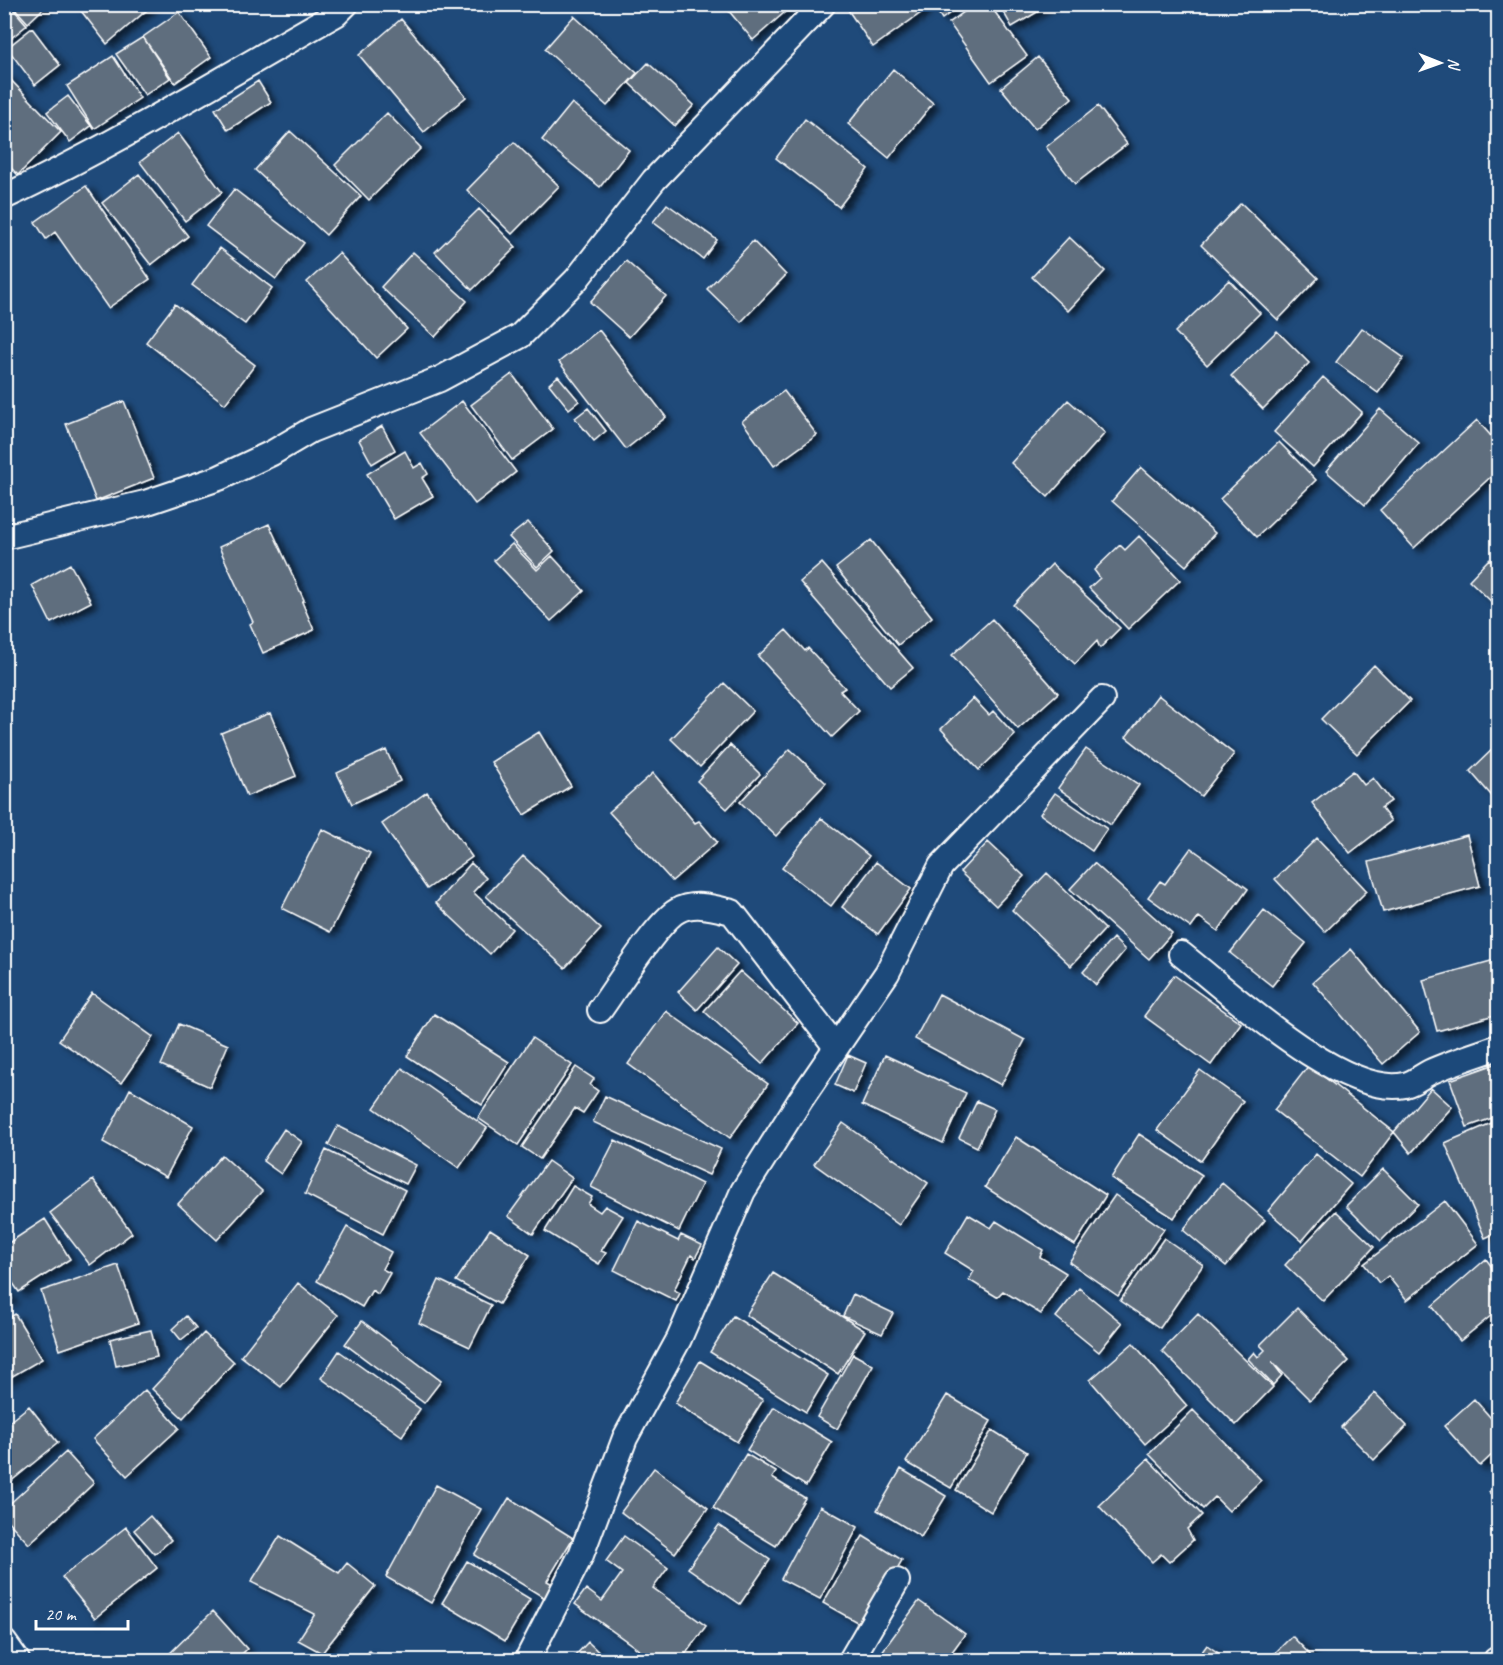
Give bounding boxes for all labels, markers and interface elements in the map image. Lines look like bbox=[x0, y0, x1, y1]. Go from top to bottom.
north arrow bbox=[1410, 33, 1470, 93]
text: N bbox=[1444, 58, 1464, 71]
scale bar bbox=[36, 1593, 128, 1631]
text: 20 m bbox=[45, 1603, 78, 1625]

